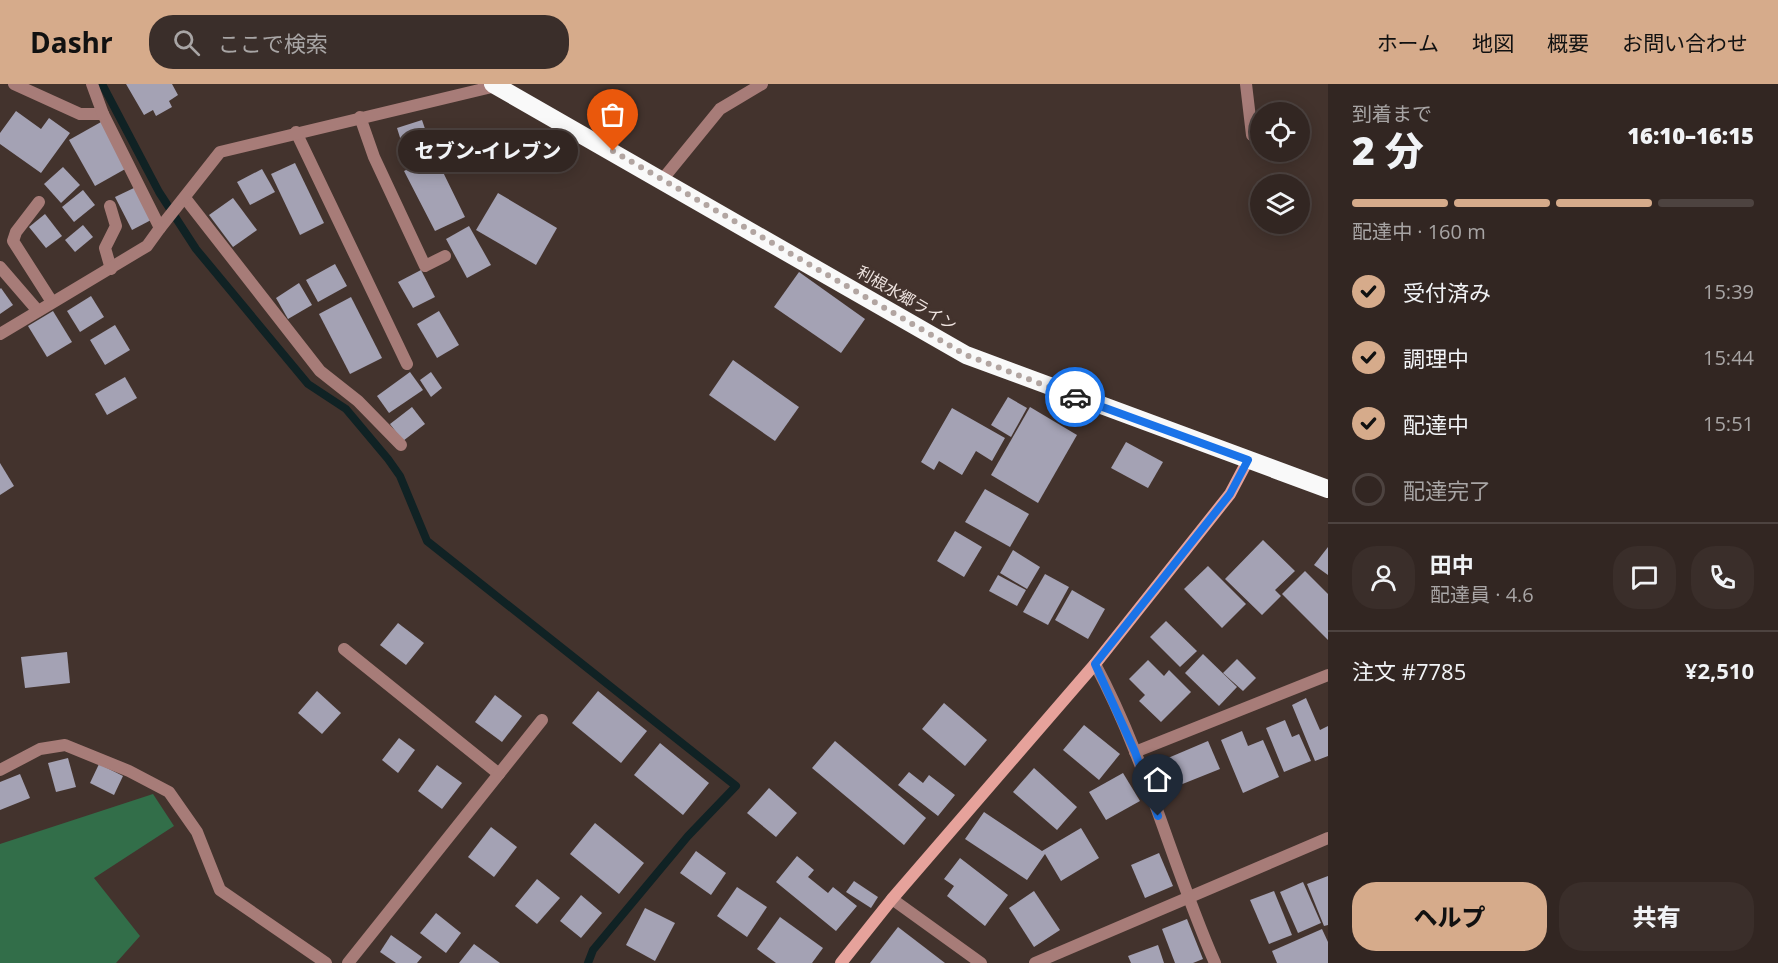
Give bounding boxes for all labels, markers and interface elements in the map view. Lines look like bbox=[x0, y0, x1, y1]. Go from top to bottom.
search box bbox=[149, 15, 569, 69]
text: Dashr bbox=[30, 23, 113, 61]
icon: search bbox=[170, 26, 203, 59]
text: ここで検索 bbox=[218, 28, 328, 58]
text: ホーム bbox=[1377, 29, 1439, 57]
text: 地図 bbox=[1472, 29, 1514, 57]
text: 概要 bbox=[1547, 29, 1589, 57]
text: お問い合わせ bbox=[1622, 29, 1748, 57]
pin bbox=[587, 89, 638, 151]
icon: bag bbox=[596, 98, 629, 131]
text: 到着まで bbox=[1352, 100, 1432, 127]
map controls bbox=[1250, 102, 1310, 234]
button: locate bbox=[1250, 102, 1310, 162]
text: 16:10–16:15 bbox=[1627, 120, 1754, 150]
text: 2 分 bbox=[1352, 123, 1424, 176]
callout: セブン-イレブン bbox=[397, 130, 577, 172]
text: セブン-イレブン bbox=[415, 137, 561, 164]
button: layers bbox=[1250, 174, 1310, 234]
text: 配達中 · 160 m bbox=[1352, 218, 1486, 245]
street label: 利根水郷ライン bbox=[853, 260, 961, 336]
icon: check bbox=[1352, 275, 1385, 308]
text: 受付済み bbox=[1403, 277, 1491, 307]
text: 15:39 bbox=[1703, 278, 1754, 305]
icon: check bbox=[1352, 341, 1385, 374]
text: 調理中 bbox=[1403, 343, 1469, 373]
text: 15:44 bbox=[1703, 344, 1754, 371]
courier bbox=[1045, 367, 1105, 427]
icon: car bbox=[1059, 381, 1092, 414]
icon: check bbox=[1352, 407, 1385, 440]
text: 配達中 bbox=[1403, 409, 1469, 439]
text: 15:51 bbox=[1703, 410, 1754, 437]
text: 配達完了 bbox=[1403, 475, 1491, 505]
button: person bbox=[1352, 546, 1415, 609]
button: chat bbox=[1613, 546, 1676, 609]
button: phone bbox=[1691, 546, 1754, 609]
text: 田中 bbox=[1430, 549, 1474, 579]
text: 配達員 · 4.6 bbox=[1430, 581, 1534, 608]
text: ¥2,510 bbox=[1685, 655, 1754, 685]
text: 注文 #7785 bbox=[1352, 656, 1466, 686]
pin bbox=[1132, 754, 1183, 816]
icon: home bbox=[1141, 763, 1174, 796]
button: ヘルプ bbox=[1352, 882, 1547, 951]
button: 共有 bbox=[1559, 882, 1754, 951]

